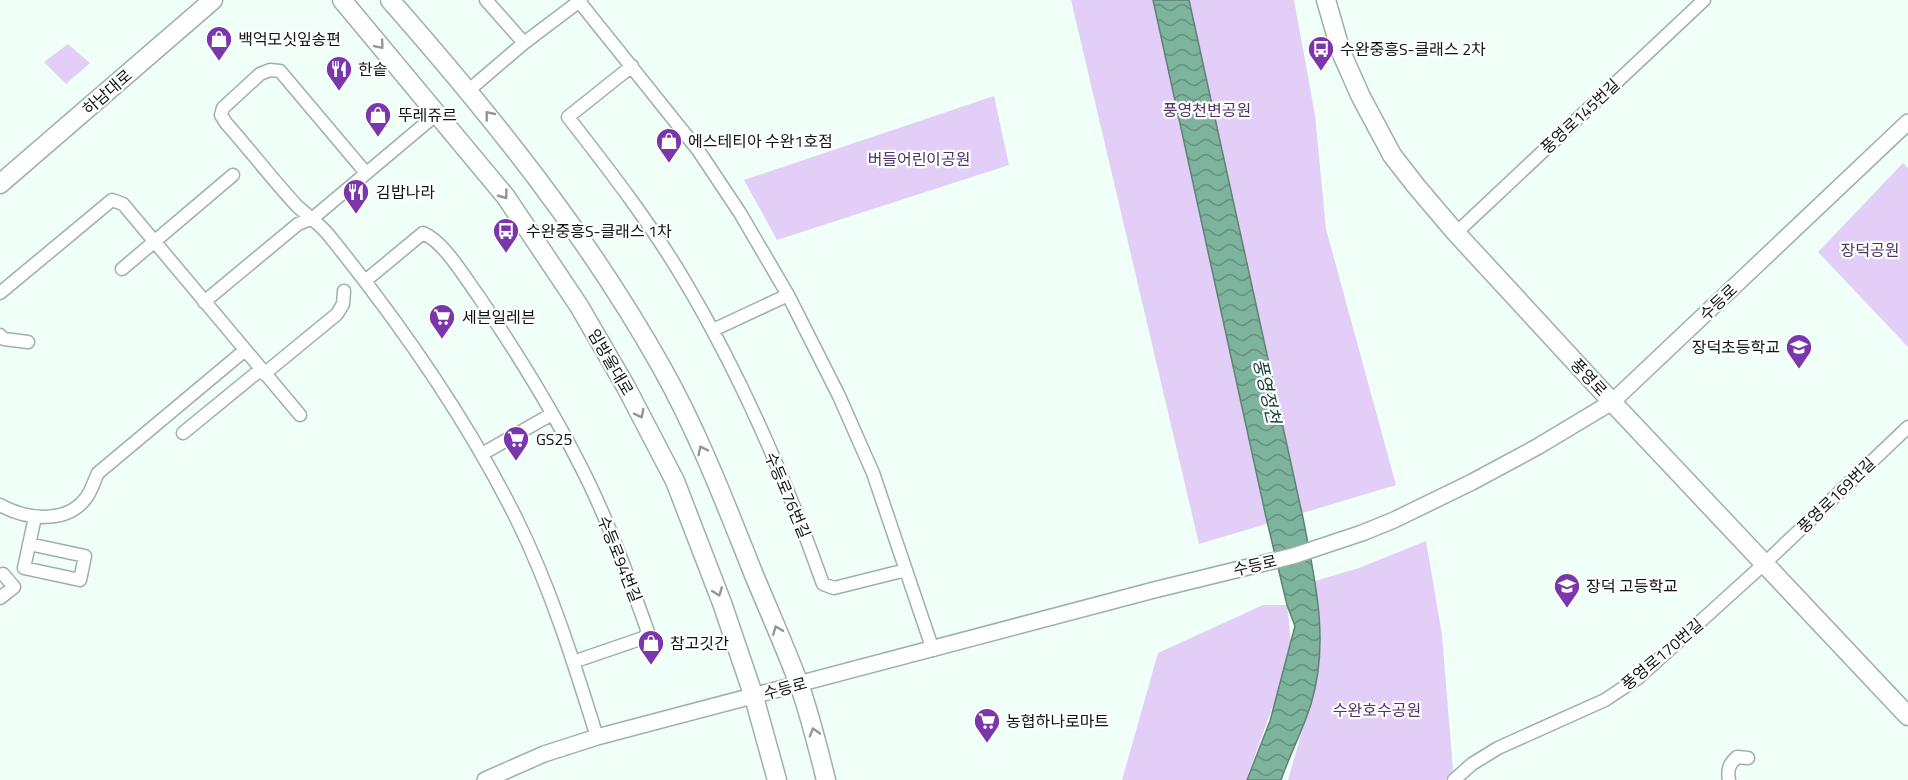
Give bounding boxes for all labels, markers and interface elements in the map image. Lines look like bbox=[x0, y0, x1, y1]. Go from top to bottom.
shop icon: 백억모싯잎송편 bbox=[204, 24, 234, 62]
place label: 백억모싯잎송편 bbox=[238, 27, 341, 51]
bus stop icon: 수완중흥S-클래스 2차 bbox=[1306, 34, 1336, 72]
place label: 수완중흥S-클래스 2차 bbox=[1340, 37, 1486, 61]
one-way arrow bbox=[372, 38, 383, 49]
restaurant icon: 한솥 bbox=[324, 54, 354, 92]
place label: 한솥 bbox=[358, 57, 387, 81]
street label: 하남대로 bbox=[77, 63, 137, 120]
street label: 풍영로145번길 bbox=[1535, 73, 1625, 159]
park label: 풍영천변공원 bbox=[1163, 98, 1251, 122]
shop icon: 뚜레쥬르 bbox=[363, 100, 393, 138]
place label: 뚜레쥬르 bbox=[398, 103, 457, 127]
one-way arrow bbox=[485, 111, 496, 122]
shop icon: 에스테티아 수완1호점 bbox=[654, 126, 684, 164]
place label: 에스테티아 수완1호점 bbox=[688, 129, 833, 153]
park label: 버들어린이공원 bbox=[867, 147, 971, 171]
restaurant icon: 김밥나라 bbox=[341, 177, 371, 215]
place label: 김밥나라 bbox=[376, 180, 435, 204]
one-way arrow bbox=[496, 188, 507, 199]
bus stop icon: 수완중흥S-클래스 1차 bbox=[491, 216, 521, 254]
place label: 수완중흥S-클래스 1차 bbox=[526, 219, 672, 243]
park label: 장덕공원 bbox=[1841, 238, 1899, 262]
street label: 수등로 bbox=[1694, 278, 1743, 326]
supermarket icon: 세븐일레븐 bbox=[427, 302, 457, 340]
place label: 세븐일레븐 bbox=[462, 305, 536, 329]
street label: 임방울대로 bbox=[582, 324, 640, 400]
school or university icon: 장덕초등학교 bbox=[1784, 332, 1814, 370]
place label: 장덕초등학교 bbox=[1692, 335, 1780, 359]
street label: 풍영로 bbox=[1565, 353, 1613, 402]
water label: 풍영정천 bbox=[1246, 356, 1288, 429]
one-way arrow bbox=[633, 407, 644, 418]
supermarket icon: GS25 bbox=[501, 424, 531, 462]
place label: GS25 bbox=[536, 427, 572, 451]
one-way arrow bbox=[698, 446, 710, 457]
street label: 수등로76번길 bbox=[759, 448, 817, 542]
street label: 풍영로169번길 bbox=[1792, 451, 1880, 539]
street label: 수등로94번길 bbox=[592, 512, 648, 606]
street label: 수등로 bbox=[1231, 548, 1279, 582]
school or university icon: 장덕 고등학교 bbox=[1552, 571, 1582, 609]
place label: 장덕 고등학교 bbox=[1586, 574, 1678, 598]
one-way arrow bbox=[710, 587, 723, 597]
street label: 풍영로170번길 bbox=[1616, 613, 1708, 695]
one-way arrow bbox=[772, 626, 784, 637]
shop icon: 참고깃간 bbox=[636, 628, 666, 666]
place label: 참고깃간 bbox=[670, 631, 729, 655]
street label: 수등로 bbox=[761, 671, 810, 705]
park label: 수완호수공원 bbox=[1333, 698, 1421, 722]
supermarket icon: 농협하나로마트 bbox=[972, 706, 1002, 744]
place label: 농협하나로마트 bbox=[1006, 709, 1109, 733]
one-way arrow bbox=[808, 727, 821, 737]

